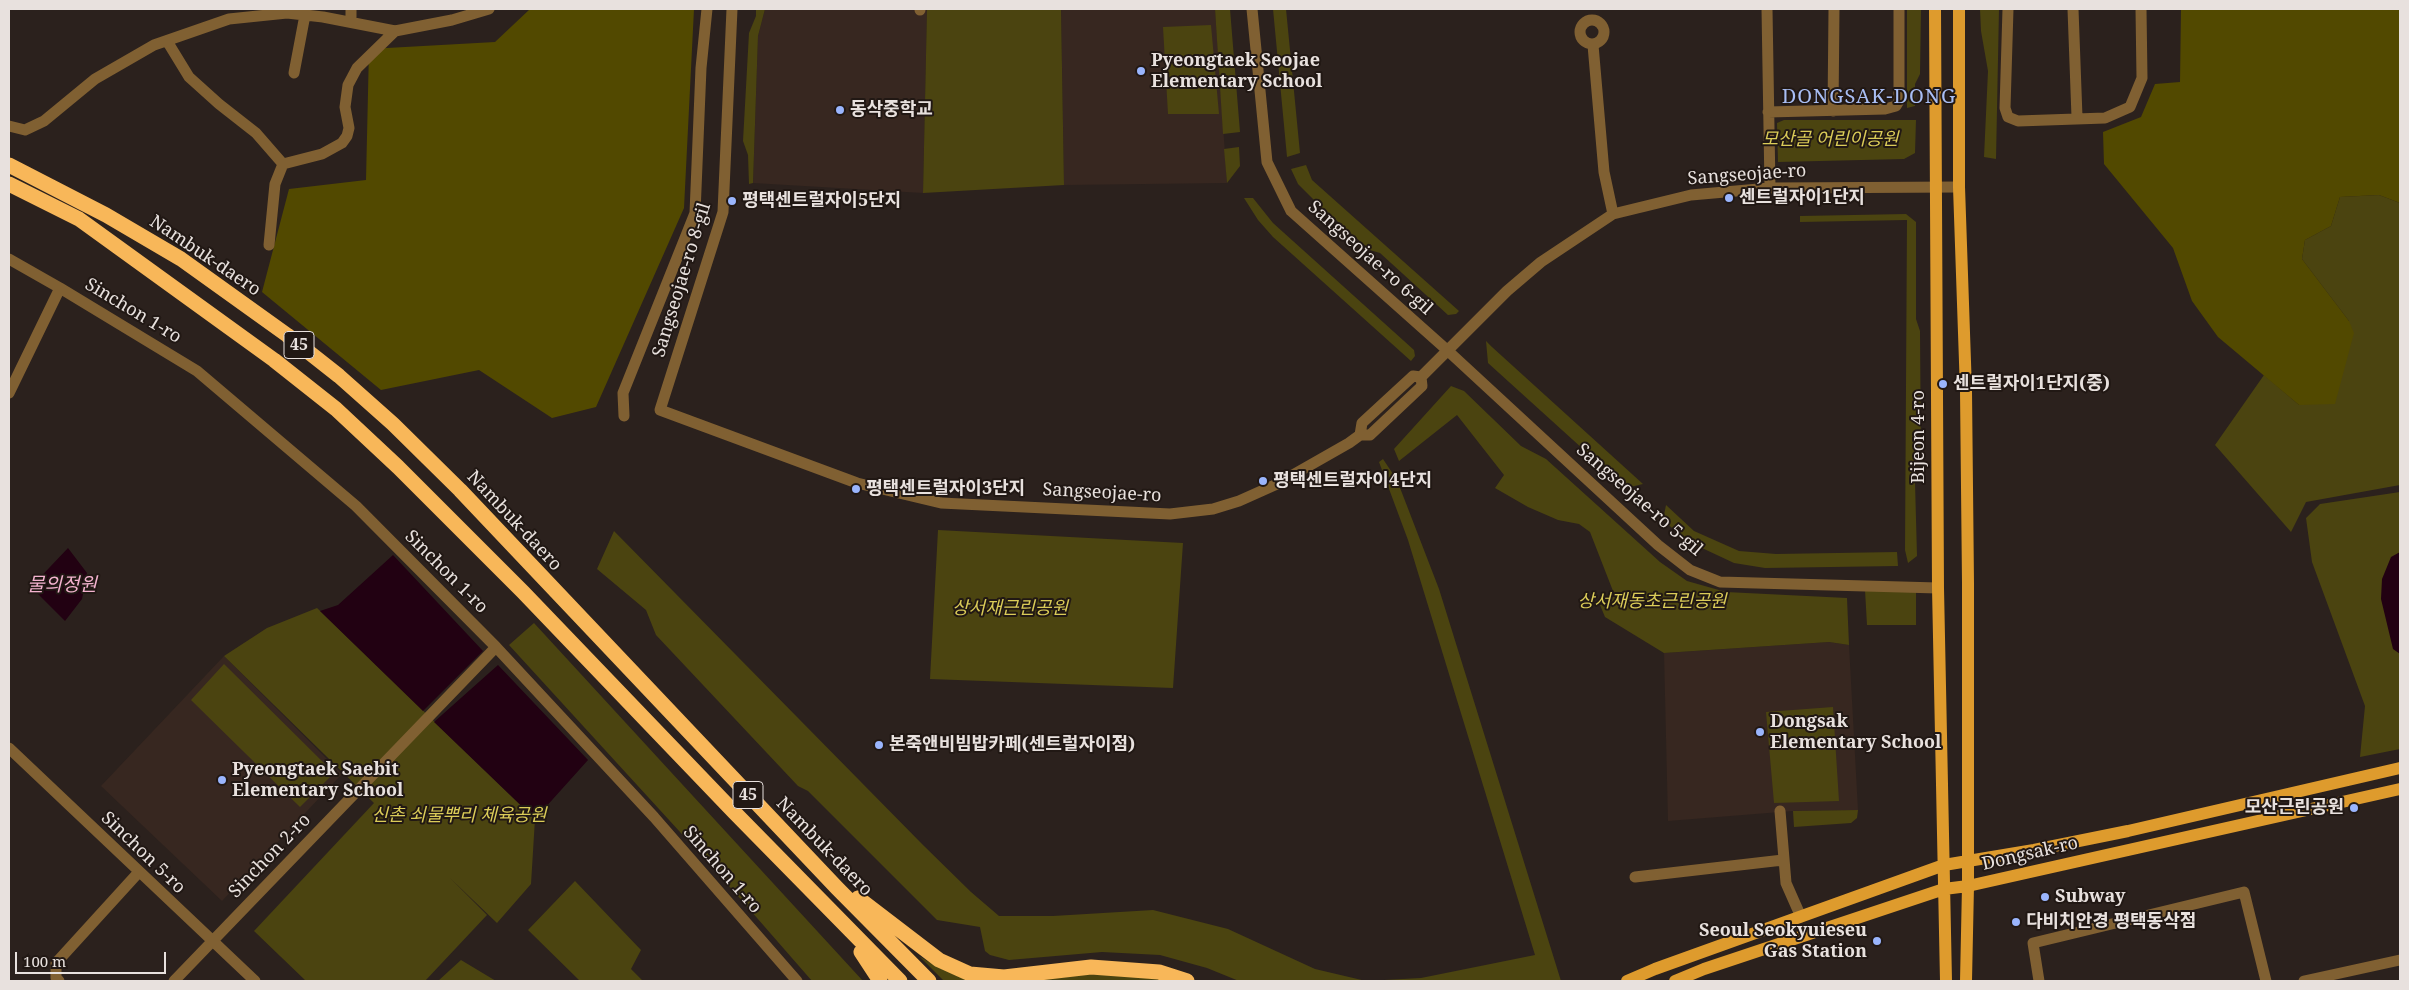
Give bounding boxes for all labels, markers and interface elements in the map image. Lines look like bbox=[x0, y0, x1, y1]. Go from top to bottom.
place label: Pyeongtaek Seojae Elementary School bbox=[1151, 50, 1322, 92]
marker: Pyeongtaek Seojae Elementary School bbox=[1135, 65, 1147, 77]
district label: DONGSAK-DONG bbox=[1780, 85, 1958, 109]
place label: 동삭중학교 bbox=[850, 99, 933, 121]
marker: 동삭중학교 bbox=[834, 104, 846, 116]
park label: 모산골 어린이공원 bbox=[1761, 129, 1899, 151]
street label: Sangseojae-ro bbox=[1687, 160, 1807, 190]
place label: 센트럴자이1단지 bbox=[1739, 187, 1865, 209]
place label: 평택센트럴자이5단지 bbox=[742, 190, 901, 212]
marker: 센트럴자이1단지 bbox=[1723, 192, 1735, 204]
marker: 평택센트럴자이5단지 bbox=[726, 195, 738, 207]
street label: Sangseojae-ro 6-gil bbox=[1303, 196, 1437, 320]
street label: Sangseojae-ro 8-gil bbox=[648, 200, 716, 360]
street label: Nambuk-daero bbox=[145, 211, 265, 301]
street label: Sinchon 1-ro bbox=[81, 274, 185, 348]
road number: 45 bbox=[284, 332, 314, 358]
place label: 센트럴자이1단지(중) bbox=[1953, 373, 2110, 395]
marker: 센트럴자이1단지(중) bbox=[1937, 378, 1949, 390]
street label: Bijeon 4-ro bbox=[1908, 390, 1930, 484]
street label: Sangseojae-ro 5-gil bbox=[1571, 439, 1707, 561]
street label: Nambuk-daero bbox=[462, 466, 566, 576]
place label: 평택센트럴자이4단지 bbox=[1273, 470, 1432, 492]
marker: 평택센트럴자이4단지 bbox=[1257, 475, 1269, 487]
place label: 평택센트럴자이3단지 bbox=[866, 478, 1025, 500]
street label: Sangseojae-ro bbox=[1042, 479, 1162, 507]
marker: 평택센트럴자이3단지 bbox=[850, 483, 862, 495]
street label: Sinchon 1-ro bbox=[400, 526, 492, 618]
water label: 물의정원 bbox=[27, 575, 97, 597]
park label: 상서재동초근린공원 bbox=[1577, 591, 1727, 613]
park label: 상서재근린공원 bbox=[952, 598, 1068, 620]
place label: Dongsak Elementary School bbox=[1770, 711, 1941, 754]
marker: Dongsak Elementary School bbox=[1754, 726, 1766, 738]
place label: 본죽앤비빔밥카페(센트럴자이점) bbox=[889, 734, 1135, 756]
marker: 본죽앤비빔밥카페(센트럴자이점) bbox=[873, 739, 885, 751]
place label: Pyeongtaek Saebit Elementary School bbox=[232, 759, 403, 802]
marker: Pyeongtaek Saebit Elementary School bbox=[216, 774, 228, 786]
road number: 45 bbox=[733, 782, 763, 808]
street label: Nambuk-daero bbox=[771, 793, 877, 901]
place label: 모산근린공원 bbox=[2245, 797, 2344, 819]
marker: 모산근린공원 bbox=[2348, 802, 2360, 814]
park label: 신촌 쇠물뿌리 체육공원 bbox=[372, 805, 546, 827]
street label: Sinchon 5-ro bbox=[96, 808, 190, 898]
street label: Sinchon 2-ro bbox=[225, 809, 315, 903]
street label: Sinchon 1-ro bbox=[678, 822, 766, 918]
street label: Dongsak-ro bbox=[1980, 832, 2080, 876]
place label: Subway bbox=[2055, 886, 2125, 908]
marker: Subway bbox=[2039, 891, 2051, 903]
place label: 다비치안경 평택동삭점 bbox=[2026, 911, 2196, 933]
marker: 다비치안경 평택동삭점 bbox=[2010, 916, 2022, 928]
place label: Seoul Seokyuieseu Gas Station bbox=[1699, 920, 1867, 962]
marker: Seoul Seokyuieseu Gas Station bbox=[1871, 935, 1883, 947]
scale bar bbox=[18, 942, 169, 974]
text: 100 m bbox=[23, 951, 66, 971]

